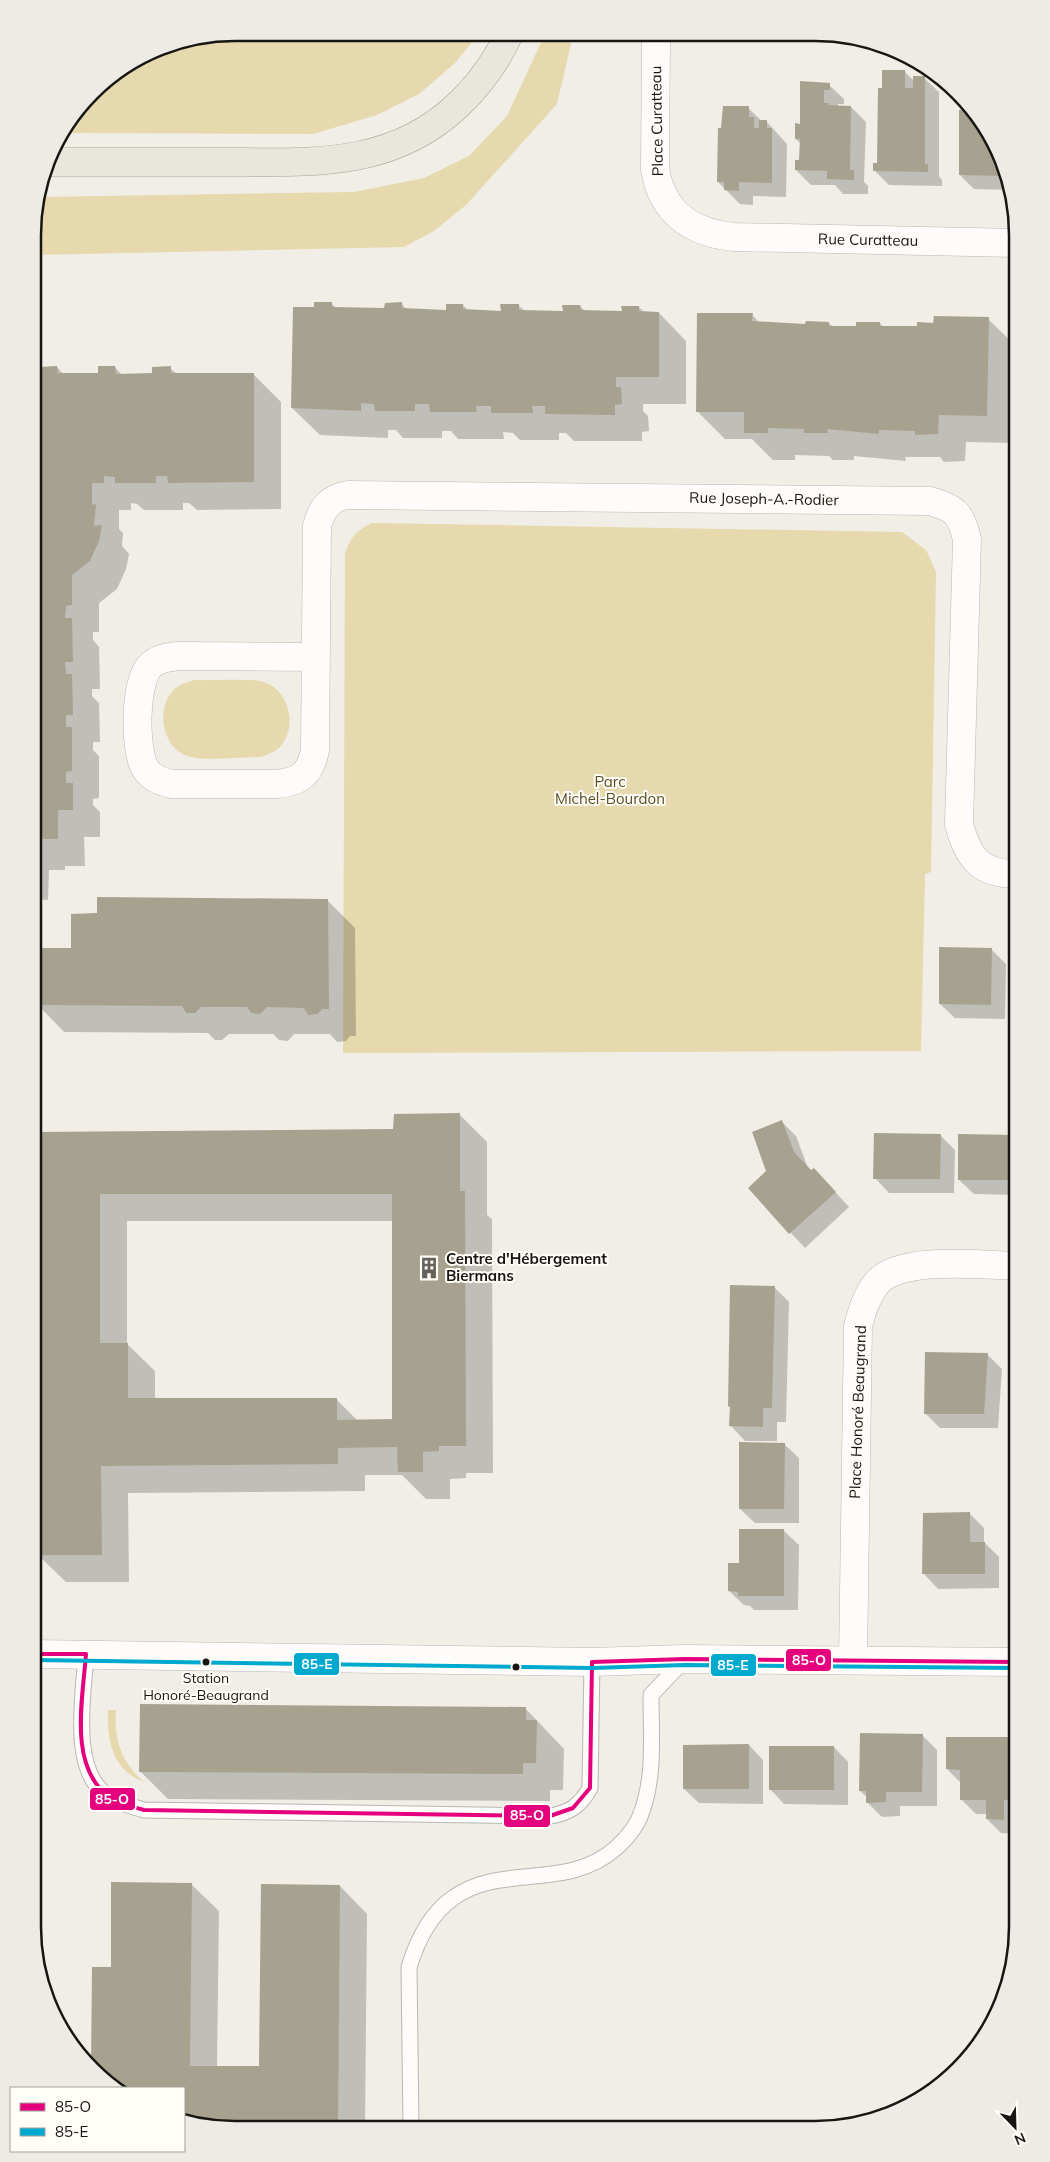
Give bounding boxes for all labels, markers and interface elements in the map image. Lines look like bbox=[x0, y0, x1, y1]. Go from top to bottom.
street label: Place Curatteau bbox=[646, 65, 667, 177]
street label: Rue Curatteau bbox=[818, 229, 918, 250]
street label: Rue Joseph-A.-Rodier bbox=[689, 488, 840, 509]
park label: Parc Michel-Bourdon bbox=[555, 772, 665, 808]
place label: Centre d'Hébergement Biermans bbox=[446, 1249, 607, 1285]
building icon: Centre d'Hébergement Biermans bbox=[416, 1255, 442, 1281]
street label: Place Honoré Beaugrand bbox=[845, 1325, 870, 1499]
line badge: 85-O bbox=[785, 1648, 832, 1672]
text: 85-O bbox=[792, 1651, 826, 1669]
line badge: 85-E bbox=[293, 1652, 340, 1676]
line badge: 85-E bbox=[710, 1653, 757, 1677]
text: 85-E bbox=[301, 1655, 333, 1673]
text: 85-E bbox=[717, 1656, 749, 1674]
marker: Station Honoré-Beaugrand bbox=[201, 1657, 211, 1667]
unlabelled marker bbox=[511, 1662, 521, 1672]
place label: Station Honoré-Beaugrand bbox=[143, 1669, 269, 1704]
line badge: 85-O bbox=[89, 1787, 136, 1811]
text: 85-O bbox=[95, 1790, 129, 1808]
line badge: 85-O bbox=[503, 1804, 551, 1828]
text: 85-O bbox=[510, 1806, 544, 1824]
legend bbox=[10, 2087, 185, 2152]
text: 85-O bbox=[55, 2097, 91, 2116]
north arrow bbox=[990, 2102, 1040, 2152]
text: 85-E bbox=[55, 2122, 88, 2141]
text: N bbox=[1012, 2129, 1028, 2149]

